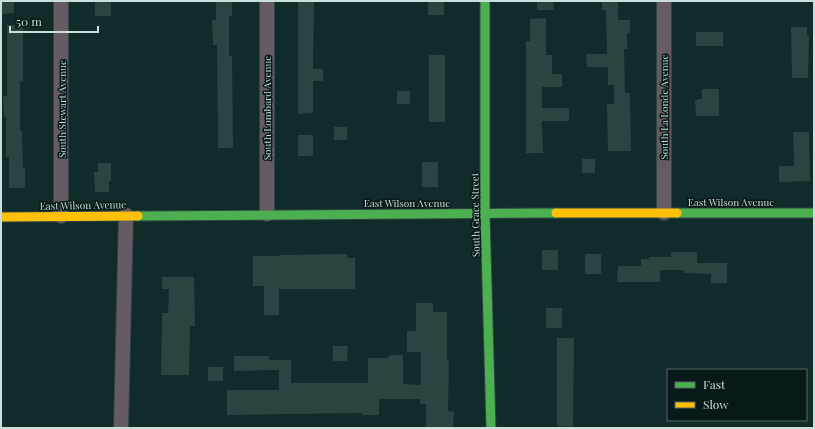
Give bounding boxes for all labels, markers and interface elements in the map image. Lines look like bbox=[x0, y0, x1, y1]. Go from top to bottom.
scale bar bbox=[10, 8, 98, 34]
text: 50 m bbox=[16, 13, 42, 29]
street label: South La Londe Avenue bbox=[657, 54, 671, 160]
street label: South Lombard Avenue bbox=[260, 56, 274, 160]
street label: South Stewart Avenue bbox=[55, 60, 69, 158]
street label: South Grace Street bbox=[467, 172, 483, 257]
street label: East Wilson Avenue bbox=[688, 195, 774, 209]
street label: East Wilson Avenue bbox=[364, 196, 450, 210]
street label: East Wilson Avenue bbox=[40, 197, 126, 213]
legend bbox=[667, 369, 807, 421]
text: Fast bbox=[703, 376, 726, 392]
text: Slow bbox=[703, 396, 729, 412]

